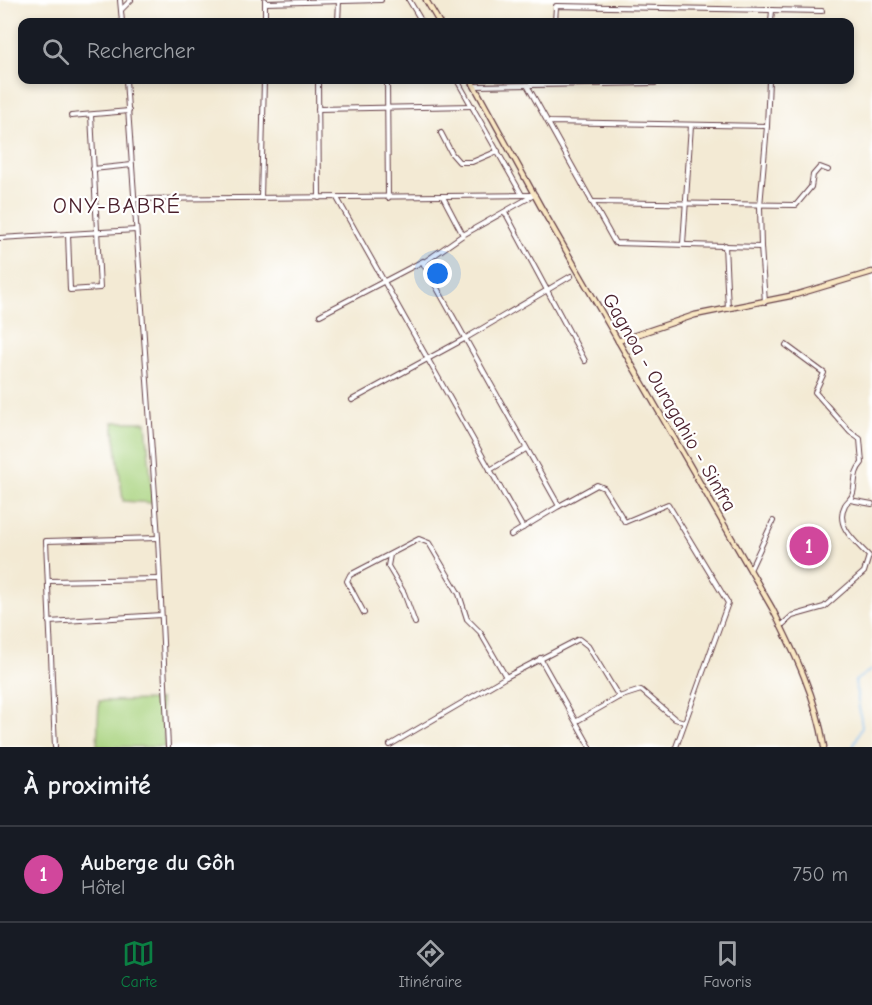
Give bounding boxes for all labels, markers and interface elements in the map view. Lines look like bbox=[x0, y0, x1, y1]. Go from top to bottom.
search box bbox=[18, 18, 854, 84]
icon: search bbox=[39, 35, 72, 68]
text: Rechercher bbox=[87, 38, 195, 64]
district label: ONY-BABRÉ bbox=[53, 193, 181, 219]
your location bbox=[423, 259, 452, 288]
street label: Gagnoa - Ouragahio - Sinfra bbox=[598, 289, 741, 515]
pin: 1 bbox=[790, 524, 828, 568]
text: À proximité bbox=[24, 771, 151, 801]
text: Auberge du Gôh bbox=[81, 850, 235, 876]
text: 1 bbox=[40, 863, 47, 886]
text: 750 m bbox=[792, 863, 848, 886]
text: Hôtel bbox=[81, 876, 125, 899]
tab: Carte bbox=[121, 937, 157, 991]
tab: Itinéraire bbox=[399, 937, 462, 991]
tab: Favoris bbox=[703, 937, 751, 991]

